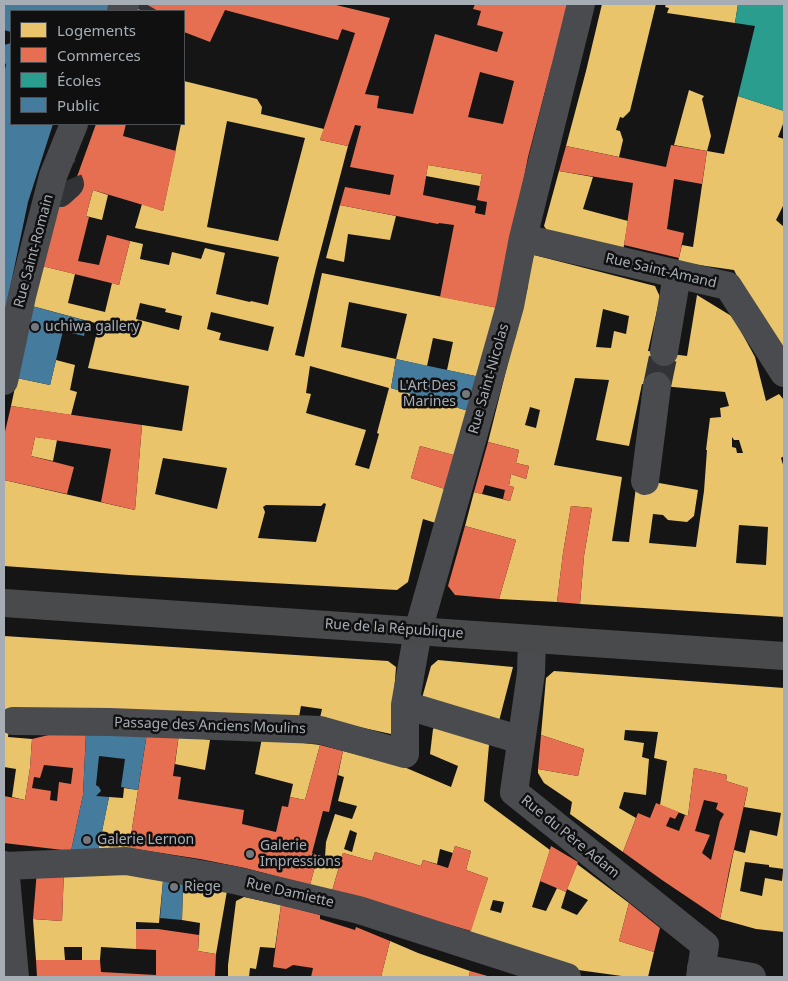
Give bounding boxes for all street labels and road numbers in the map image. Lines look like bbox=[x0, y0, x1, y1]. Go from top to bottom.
street label: Rue Saint-Romain bbox=[11, 192, 57, 310]
street label: Rue Saint-Amand bbox=[604, 250, 718, 292]
street label: Rue Saint-Nicolas bbox=[465, 322, 513, 436]
street label: Rue de la République bbox=[324, 616, 464, 642]
street label: Passage des Anciens Moulins bbox=[114, 714, 306, 738]
street label: Rue du Père Adam bbox=[517, 792, 623, 882]
street label: Rue Damiette bbox=[244, 875, 336, 911]

